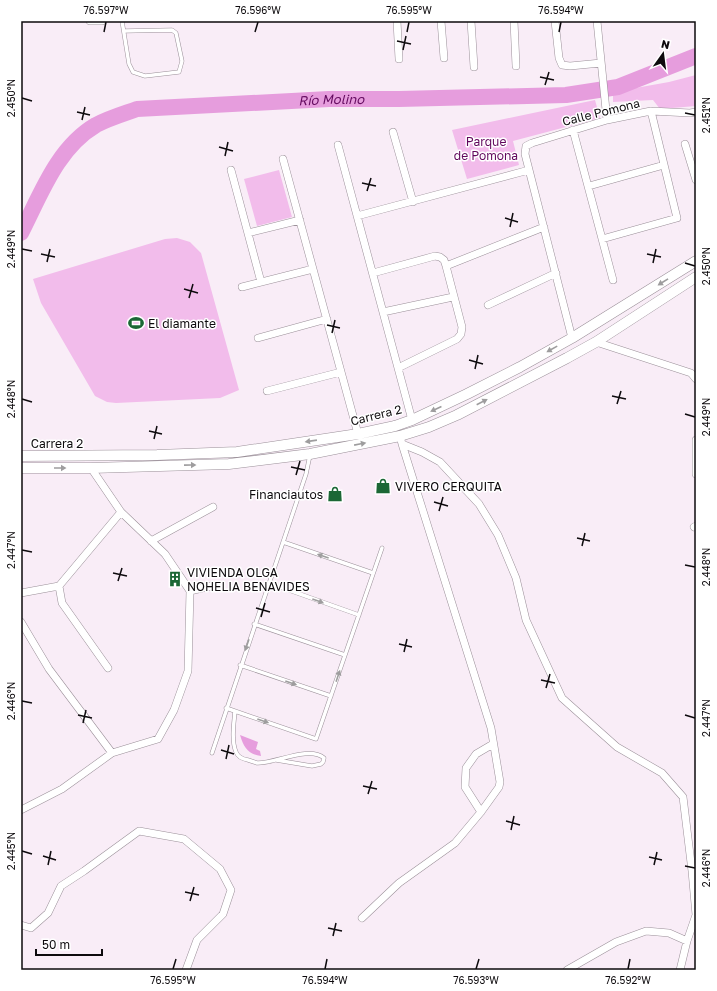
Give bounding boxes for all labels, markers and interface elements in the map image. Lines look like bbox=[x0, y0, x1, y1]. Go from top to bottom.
text: 76.597°W bbox=[84, 4, 129, 16]
text: 76.596°W bbox=[235, 4, 281, 16]
text: 76.595°W bbox=[386, 4, 432, 16]
text: 76.594°W bbox=[538, 4, 584, 16]
north arrow bbox=[643, 34, 683, 74]
text: N bbox=[660, 36, 671, 51]
text: 2.450°N bbox=[5, 79, 17, 117]
water label: Río Molino bbox=[298, 91, 365, 109]
street label: Calle Pomona bbox=[561, 95, 641, 129]
text: 2.451°N bbox=[700, 97, 712, 133]
park label: Parque de Pomona bbox=[454, 134, 518, 163]
text: 2.449°N bbox=[5, 230, 17, 268]
text: 2.450°N bbox=[700, 247, 712, 285]
one-way arrow bbox=[657, 278, 669, 285]
sports icon: El diamante bbox=[127, 314, 145, 332]
place label: El diamante bbox=[148, 316, 216, 331]
one-way arrow bbox=[546, 346, 558, 353]
text: 2.448°N bbox=[5, 380, 17, 418]
one-way arrow bbox=[477, 398, 488, 405]
text: 2.449°N bbox=[700, 398, 712, 436]
street label: Carrera 2 bbox=[349, 401, 403, 429]
one-way arrow bbox=[431, 406, 442, 412]
street label: Carrera 2 bbox=[31, 436, 83, 451]
one-way arrow bbox=[305, 438, 317, 444]
one-way arrow bbox=[354, 441, 366, 447]
one-way arrow bbox=[184, 462, 196, 469]
one-way arrow bbox=[54, 465, 67, 471]
shop icon: VIVERO CERQUITA bbox=[374, 477, 392, 495]
place label: VIVERO CERQUITA bbox=[395, 479, 502, 494]
shop icon: Financiautos bbox=[326, 485, 344, 503]
place label: Financiautos bbox=[249, 487, 323, 502]
text: 2.447°N bbox=[5, 531, 17, 569]
text: 2.448°N bbox=[700, 548, 712, 586]
one-way arrow bbox=[317, 552, 329, 558]
place label: VIVIENDA OLGA NOHELIA BENAVIDES bbox=[187, 565, 310, 594]
building icon: VIVIENDA OLGA NOHELIA BENAVIDES bbox=[166, 570, 184, 588]
one-way arrow bbox=[313, 598, 325, 604]
one-way arrow bbox=[244, 639, 250, 651]
one-way arrow bbox=[335, 669, 341, 681]
one-way arrow bbox=[285, 680, 297, 686]
text: 2.446°N bbox=[5, 682, 17, 720]
text: 2.447°N bbox=[700, 699, 712, 737]
one-way arrow bbox=[257, 718, 269, 724]
text: 2.445°N bbox=[5, 832, 17, 870]
text: 2.446°N bbox=[700, 849, 712, 887]
scale bar bbox=[36, 931, 102, 957]
text: 50 m bbox=[42, 937, 70, 952]
text: 76.595°W bbox=[150, 974, 196, 986]
text: 76.594°W bbox=[302, 974, 348, 986]
text: 76.593°W bbox=[453, 974, 499, 986]
text: 76.592°W bbox=[605, 974, 651, 986]

